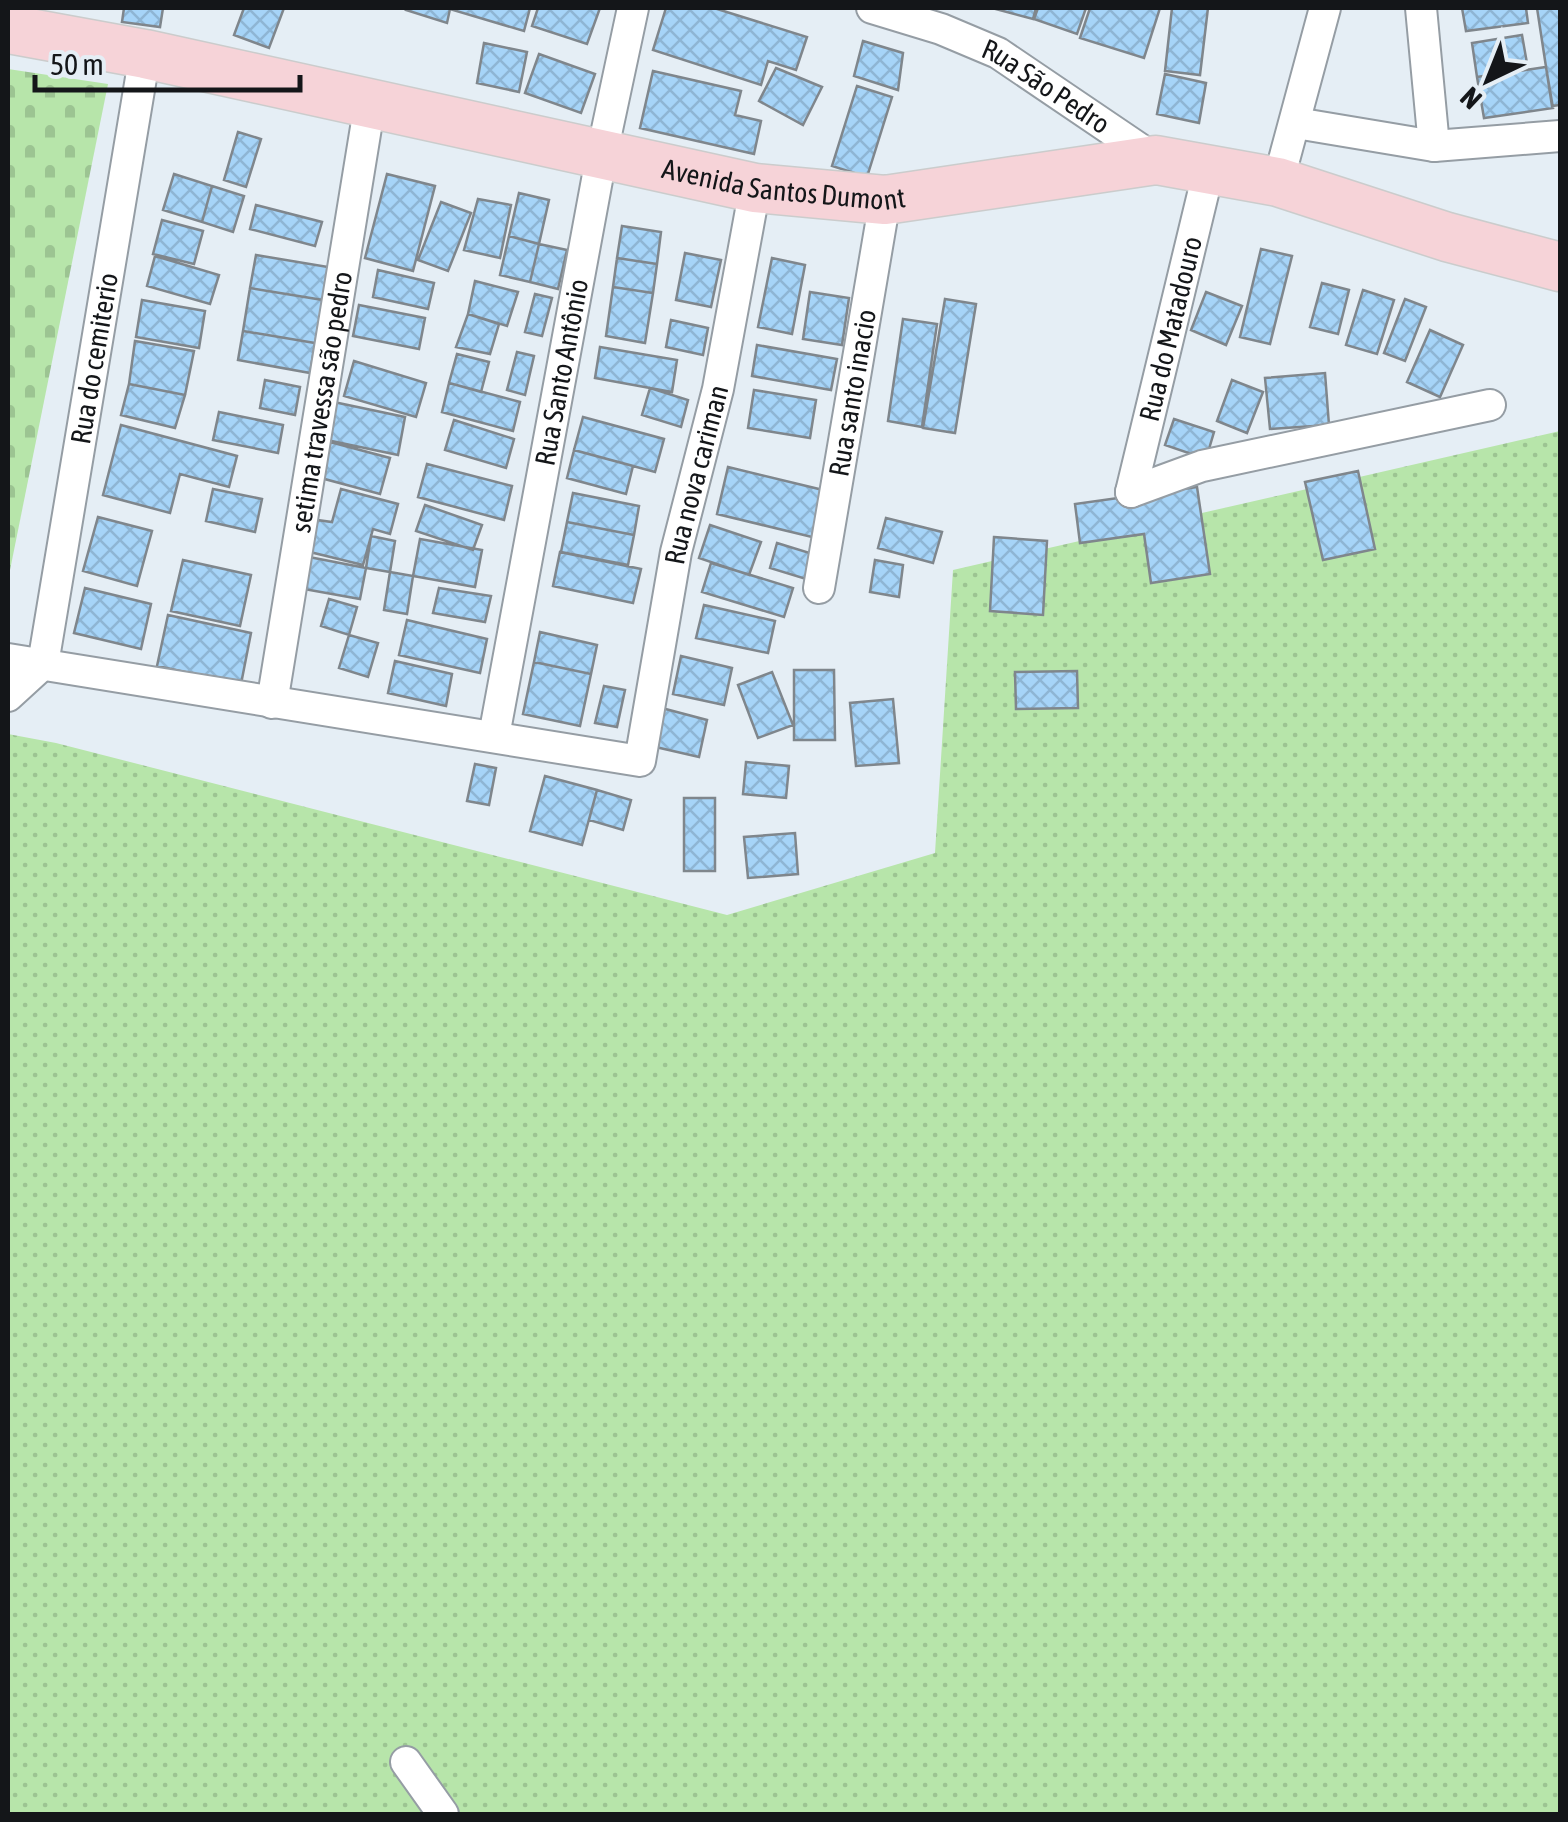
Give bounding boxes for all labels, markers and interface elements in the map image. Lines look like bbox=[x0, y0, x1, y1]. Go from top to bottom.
scale bar bbox=[35, 30, 300, 92]
north arrow bbox=[1438, 30, 1538, 130]
street label: Rua São Pedro bbox=[978, 32, 1116, 140]
text: 50 m bbox=[50, 47, 104, 81]
text: N bbox=[1454, 81, 1488, 116]
street label: Avenida Santos Dumont bbox=[659, 152, 907, 216]
street label: Rua do Matadouro bbox=[1133, 233, 1208, 424]
street label: setima travessa são pedro bbox=[284, 269, 358, 535]
street label: Rua do cemiterio bbox=[64, 270, 124, 446]
street label: Rua Santo Antônio bbox=[528, 276, 594, 468]
street label: Rua santo inacio bbox=[822, 307, 882, 479]
street label: Rua nova cariman bbox=[658, 382, 734, 567]

